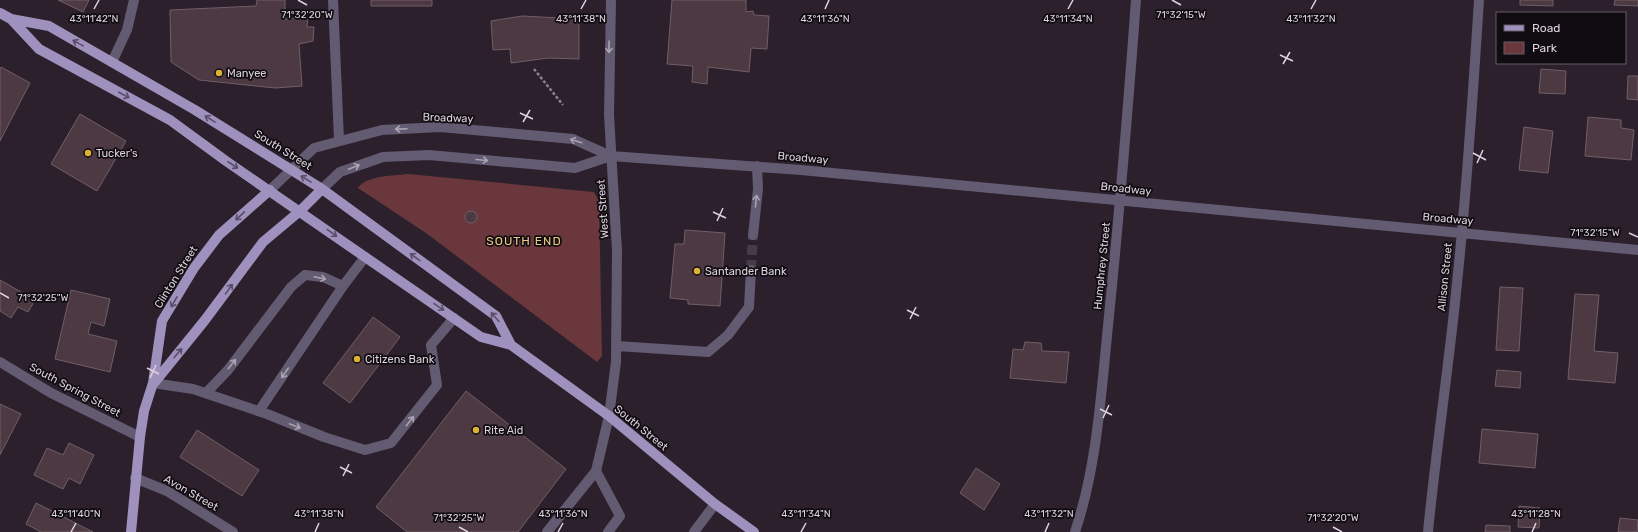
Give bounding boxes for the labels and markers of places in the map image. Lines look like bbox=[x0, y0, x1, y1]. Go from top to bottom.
place label: Manyee bbox=[227, 67, 267, 80]
marker: Manyee bbox=[214, 68, 224, 78]
place label: Tucker's bbox=[96, 147, 138, 160]
marker: Tucker's bbox=[83, 148, 93, 158]
place label: Santander Bank bbox=[705, 265, 787, 278]
marker: Santander Bank bbox=[692, 266, 702, 276]
place label: Citizens Bank bbox=[365, 353, 435, 366]
marker: Citizens Bank bbox=[352, 354, 362, 364]
place label: Rite Aid bbox=[484, 424, 523, 437]
marker: Rite Aid bbox=[471, 425, 481, 435]

